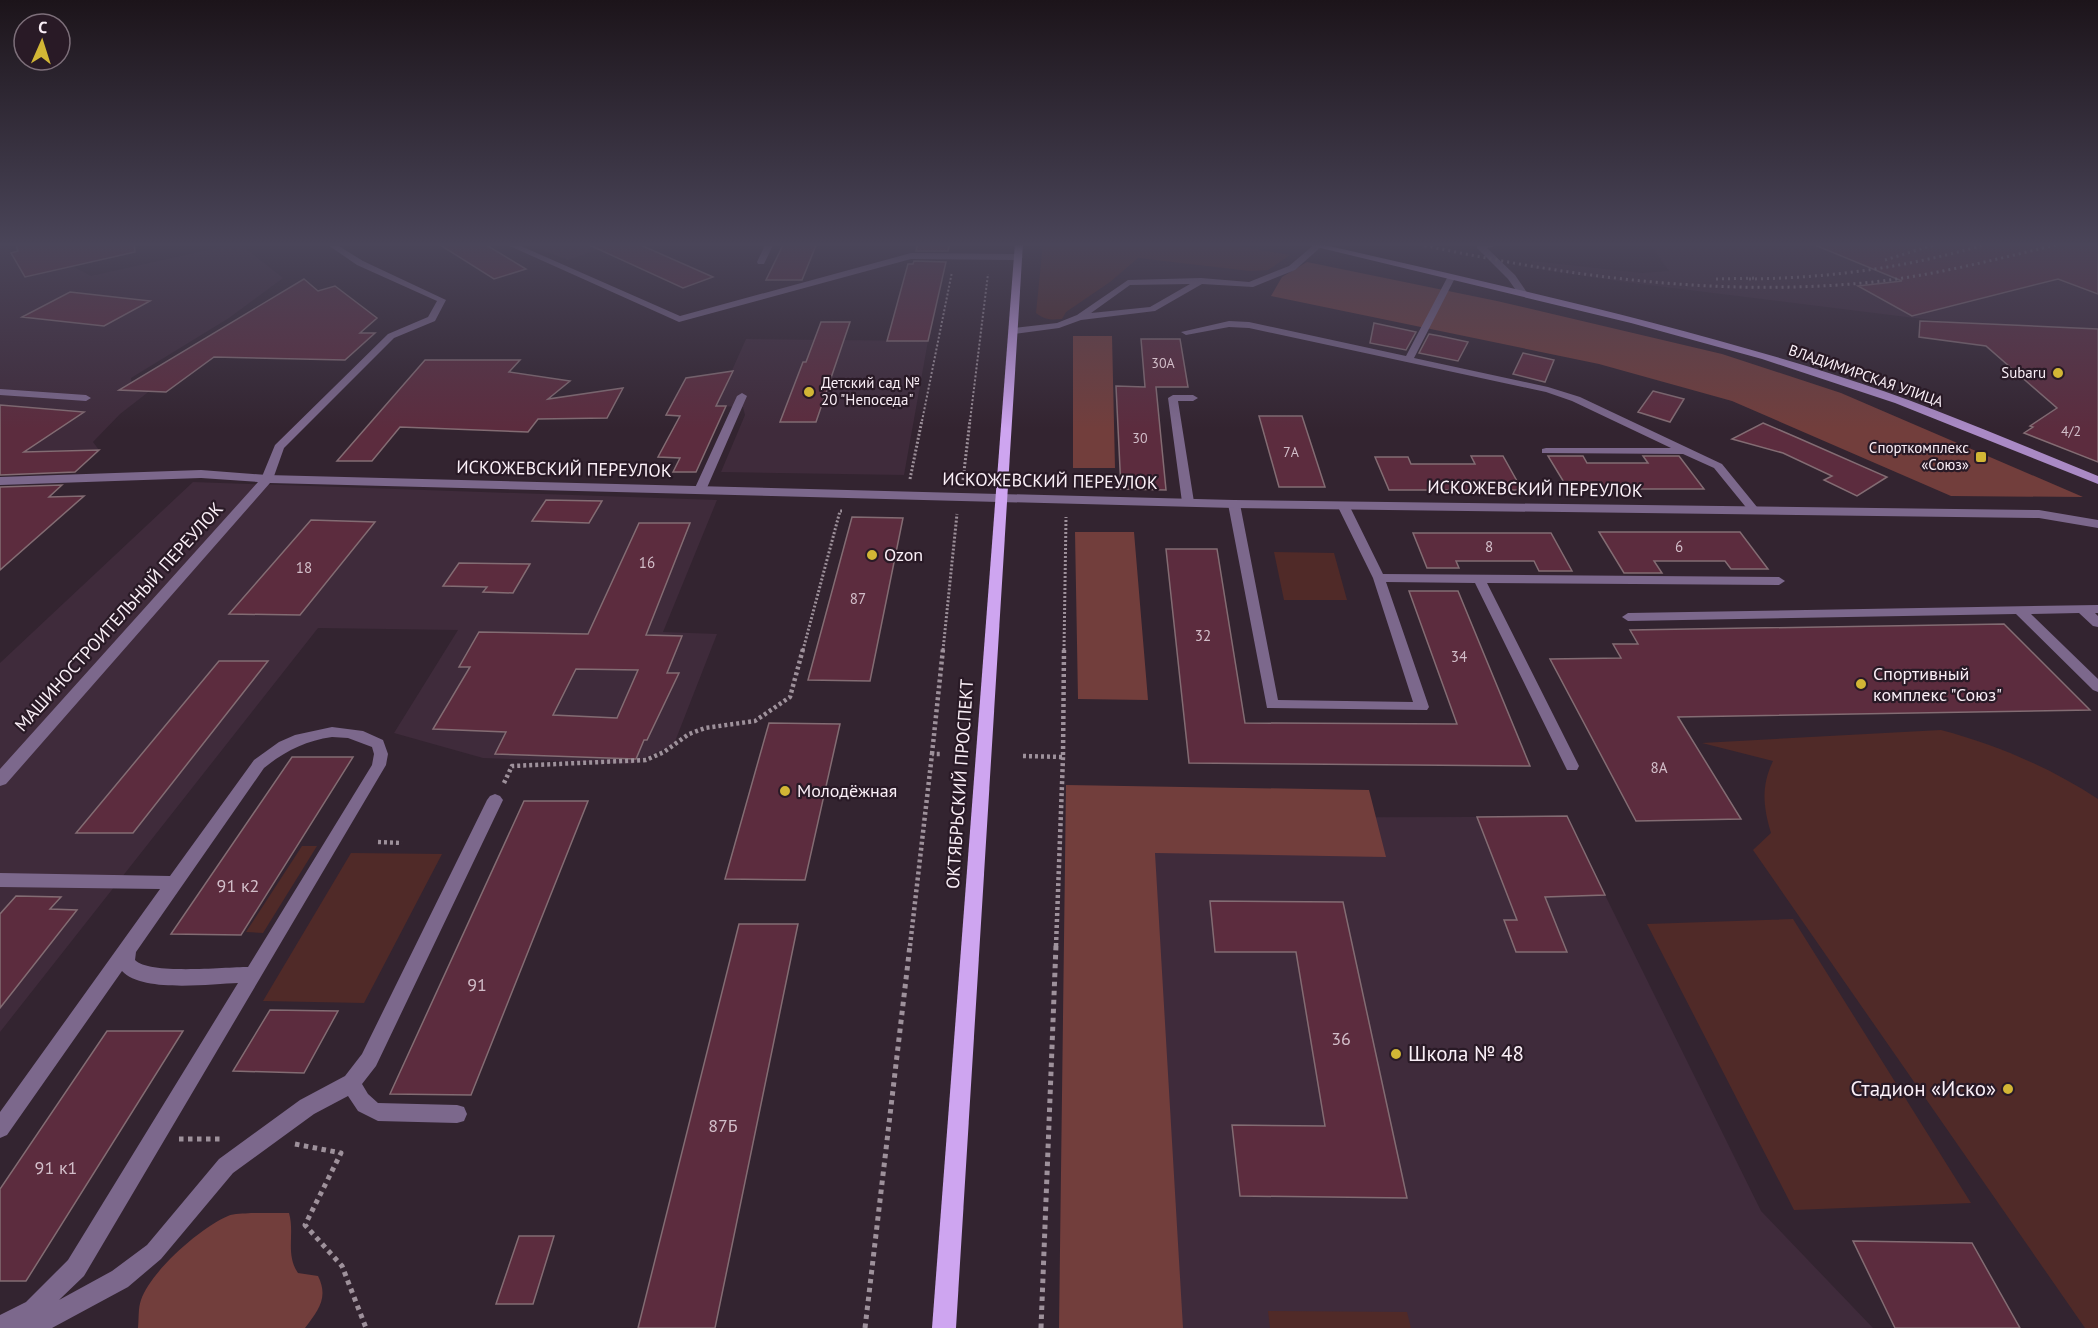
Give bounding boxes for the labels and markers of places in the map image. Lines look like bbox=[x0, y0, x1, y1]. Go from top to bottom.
place label: Subaru bbox=[2001, 363, 2046, 382]
marker: Subaru bbox=[2051, 366, 2065, 380]
place label: Детский сад № 20 "Непоседа" bbox=[821, 373, 920, 409]
marker: Детский сад № 20 "Непоседа" bbox=[802, 385, 816, 399]
place label: Спорткомплекс «Союз» bbox=[1869, 438, 1969, 474]
marker: Спорткомплекс «Союз» bbox=[1974, 450, 1988, 464]
place label: Ozon bbox=[884, 543, 923, 566]
marker: Ozon bbox=[865, 548, 879, 562]
place label: Спортивный комплекс "Союз" bbox=[1873, 662, 2002, 706]
marker: Спортивный комплекс "Союз" bbox=[1854, 677, 1868, 691]
place label: Молодёжная bbox=[797, 779, 897, 802]
marker: Молодёжная bbox=[778, 784, 792, 798]
place label: Школа № 48 bbox=[1408, 1040, 1524, 1067]
marker: Школа № 48 bbox=[1389, 1047, 1403, 1061]
place label: Стадион «Иско» bbox=[1851, 1075, 1996, 1102]
marker: Стадион «Иско» bbox=[2001, 1082, 2015, 1096]

